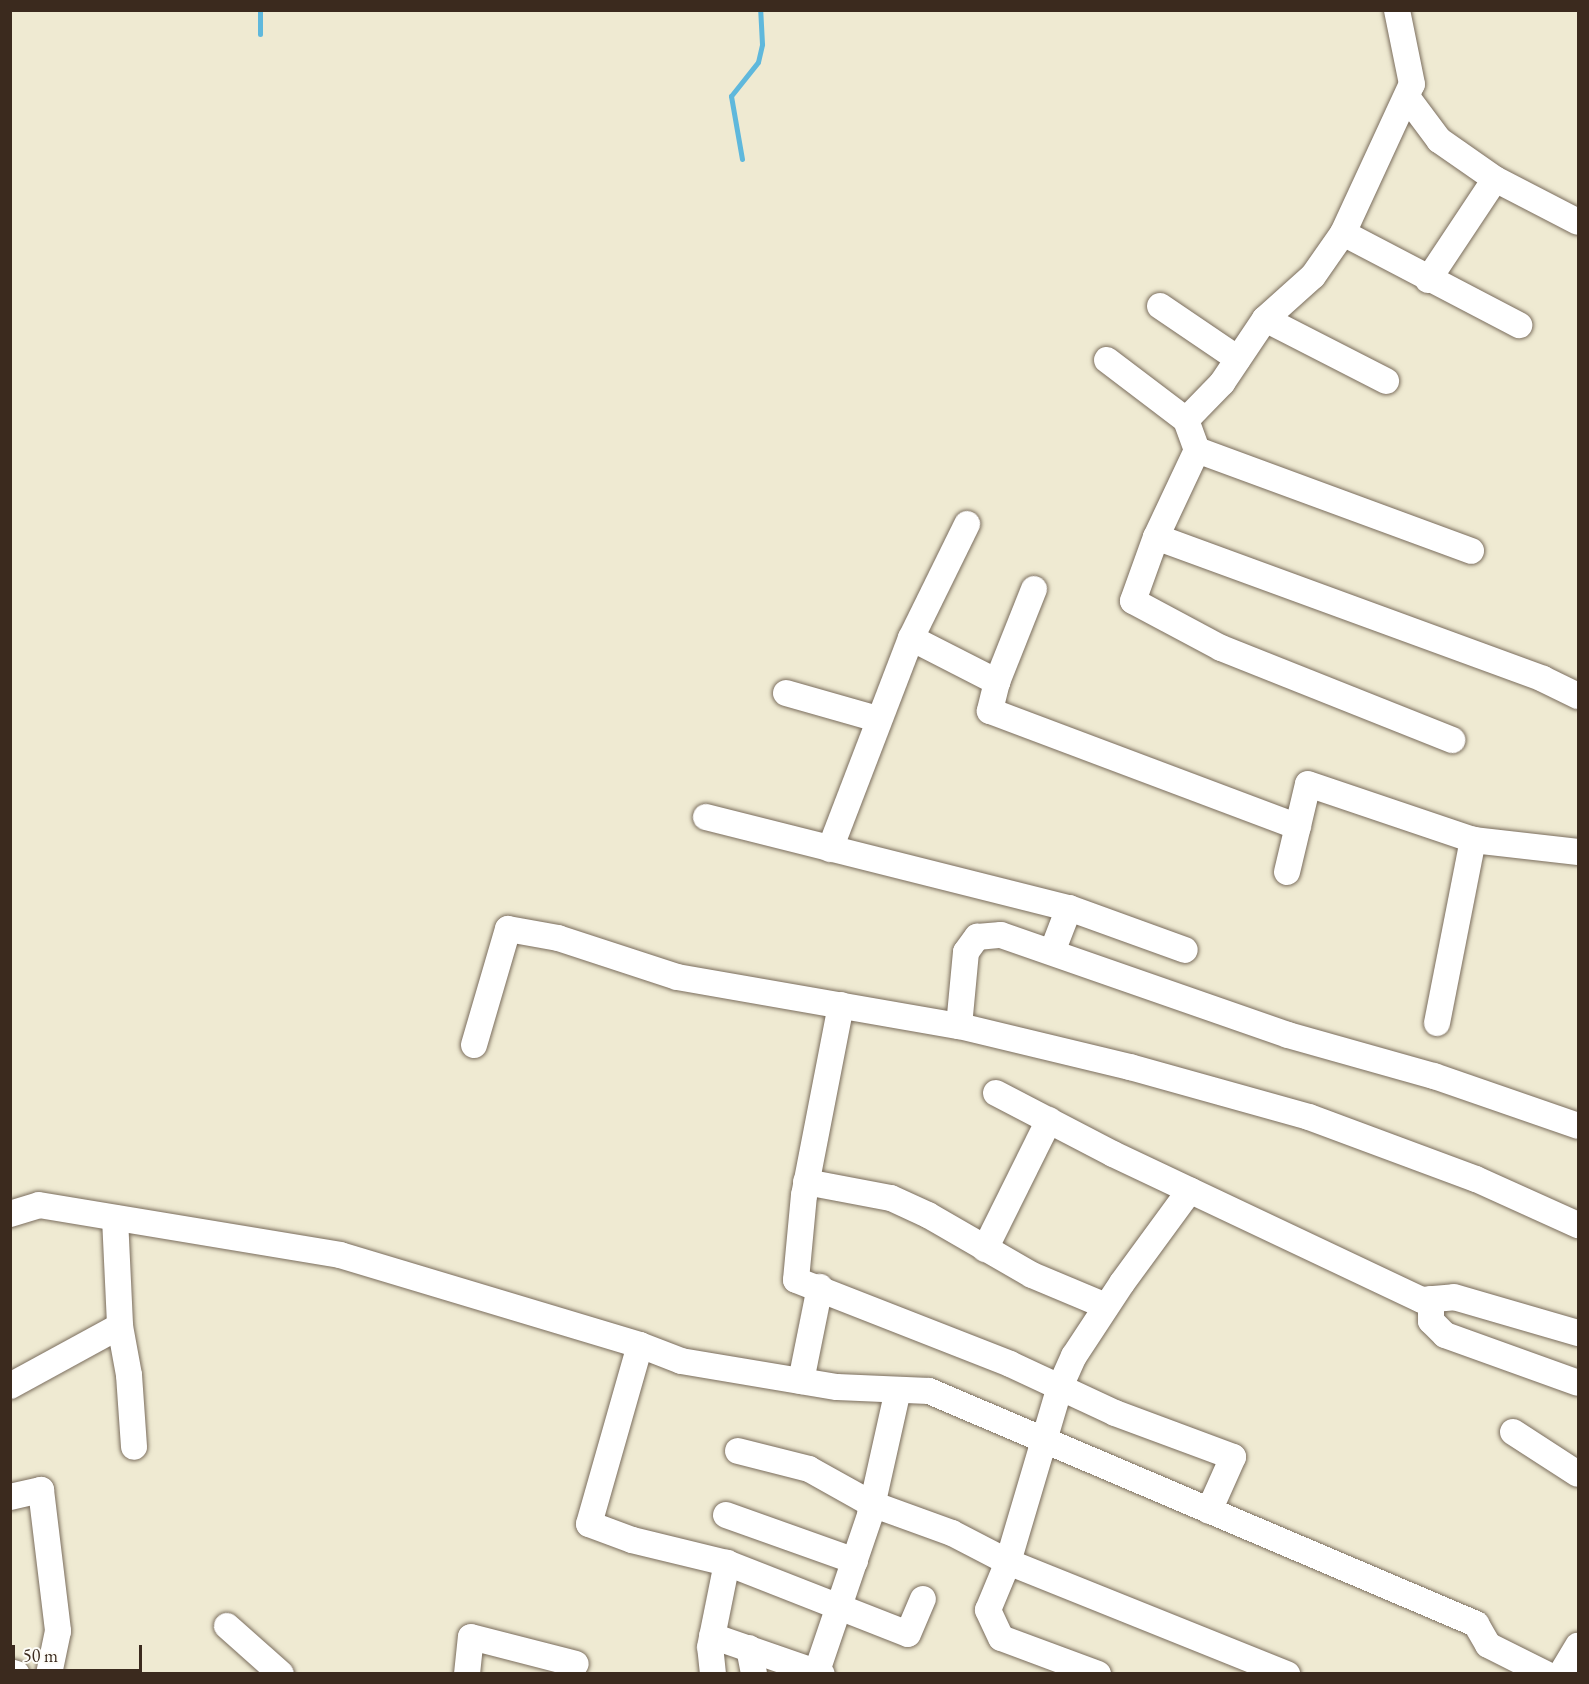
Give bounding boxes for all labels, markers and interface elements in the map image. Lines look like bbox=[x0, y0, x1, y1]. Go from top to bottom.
scale bar bbox=[15, 1633, 146, 1671]
text: 50 m bbox=[23, 1644, 58, 1667]

